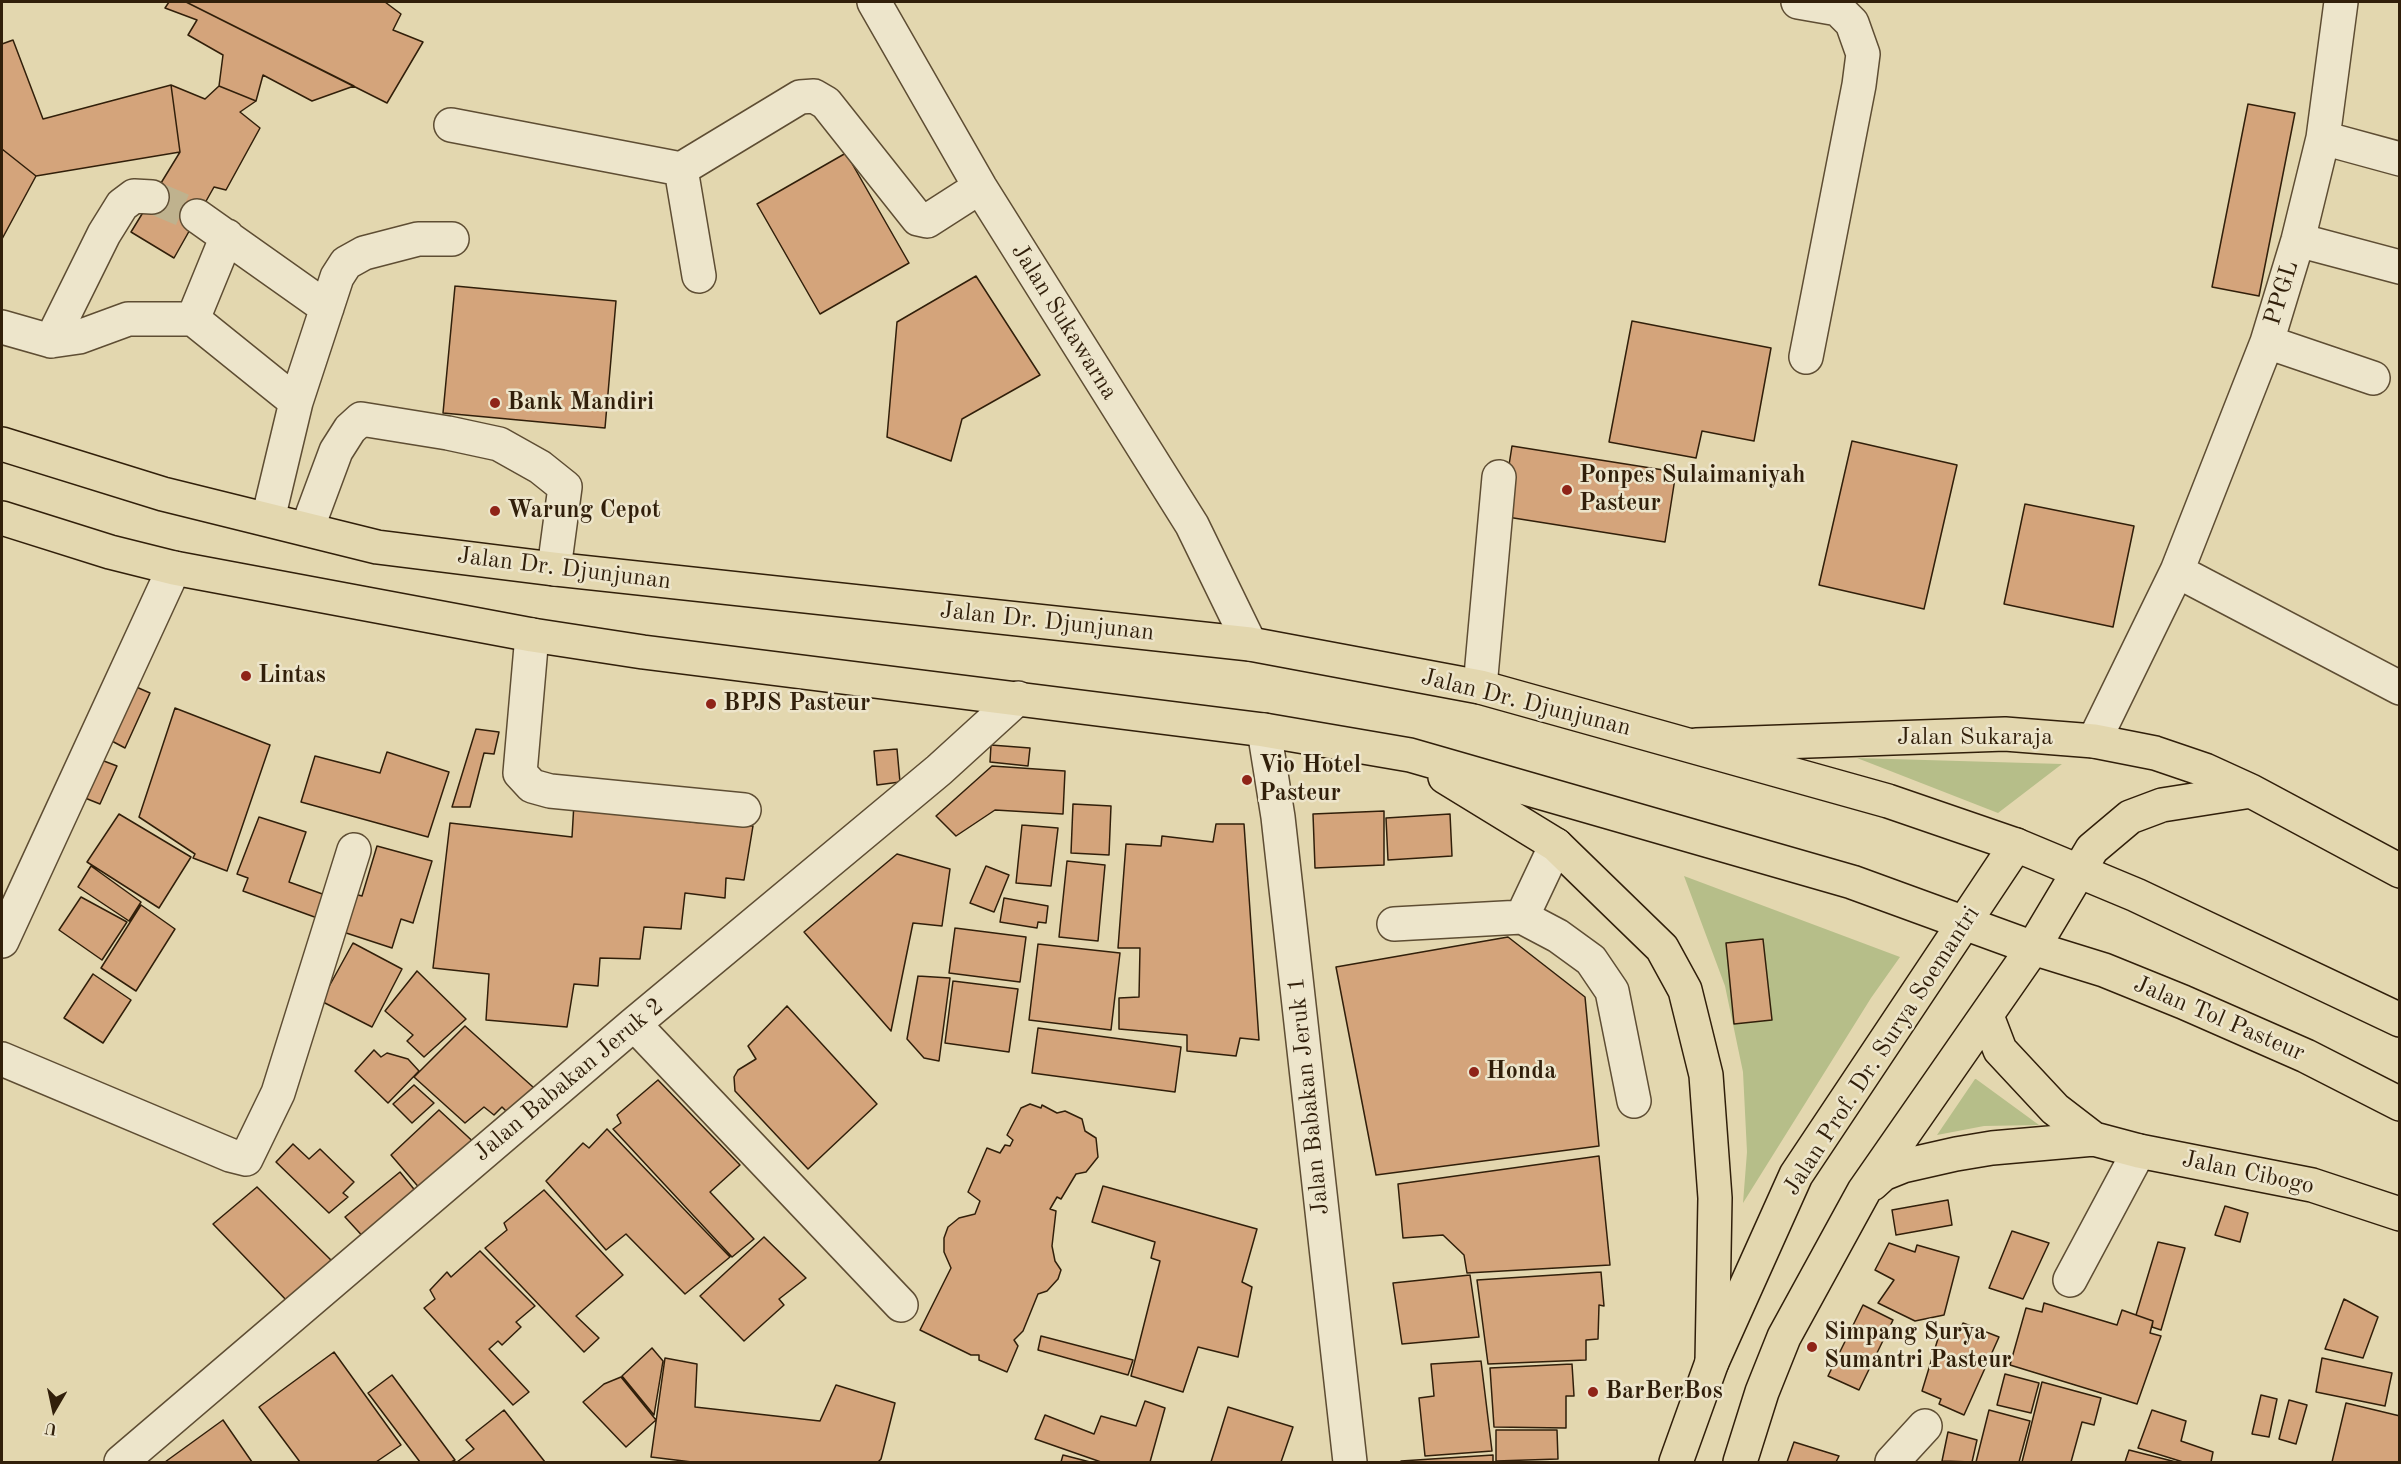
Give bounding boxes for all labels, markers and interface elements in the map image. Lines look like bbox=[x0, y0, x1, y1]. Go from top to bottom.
street label: Jalan Sukawarna bbox=[1004, 239, 1124, 405]
street label: PPGL bbox=[2259, 257, 2305, 329]
place label: Bank Mandiri bbox=[507, 389, 654, 417]
marker: Bank Mandiri bbox=[488, 396, 502, 410]
place label: Ponpes Sulaimaniyah Pasteur bbox=[1579, 462, 1805, 518]
marker: Ponpes Sulaimaniyah Pasteur bbox=[1560, 483, 1574, 497]
place label: Warung Cepot bbox=[507, 497, 661, 525]
marker: Warung Cepot bbox=[488, 504, 502, 518]
street label: Jalan Dr. Djunjunan bbox=[455, 542, 673, 596]
street label: Jalan Dr. Djunjunan bbox=[938, 596, 1156, 648]
place label: Lintas bbox=[258, 662, 326, 690]
street label: Jalan Dr. Djunjunan bbox=[1418, 663, 1634, 743]
marker: Lintas bbox=[239, 669, 253, 683]
place label: BPJS Pasteur bbox=[723, 690, 870, 718]
marker: BPJS Pasteur bbox=[704, 697, 718, 711]
street label: Jalan Sukaraja bbox=[1897, 724, 2053, 752]
place label: Vio Hotel Pasteur bbox=[1259, 752, 1361, 808]
marker: Vio Hotel Pasteur bbox=[1240, 773, 1254, 787]
street label: Jalan Prof. Dr. Surya Soemantri bbox=[1778, 901, 1986, 1201]
street label: Jalan Tol Pasteur bbox=[2129, 970, 2309, 1068]
street label: Jalan Babakan Jeruk 1 bbox=[1282, 976, 1336, 1216]
street label: Jalan Babakan Jeruk 2 bbox=[468, 992, 670, 1168]
place label: Honda bbox=[1486, 1058, 1556, 1086]
marker: Honda bbox=[1467, 1065, 1481, 1079]
street label: Jalan Cibogo bbox=[2179, 1145, 2317, 1201]
place label: Simpang Surya Sumantri Pasteur bbox=[1824, 1319, 2012, 1375]
marker: Simpang Surya Sumantri Pasteur bbox=[1805, 1340, 1819, 1354]
place label: BarBerBos bbox=[1605, 1378, 1723, 1406]
north arrow bbox=[24, 1380, 84, 1440]
marker: BarBerBos bbox=[1586, 1385, 1600, 1399]
text: U bbox=[44, 1419, 59, 1437]

